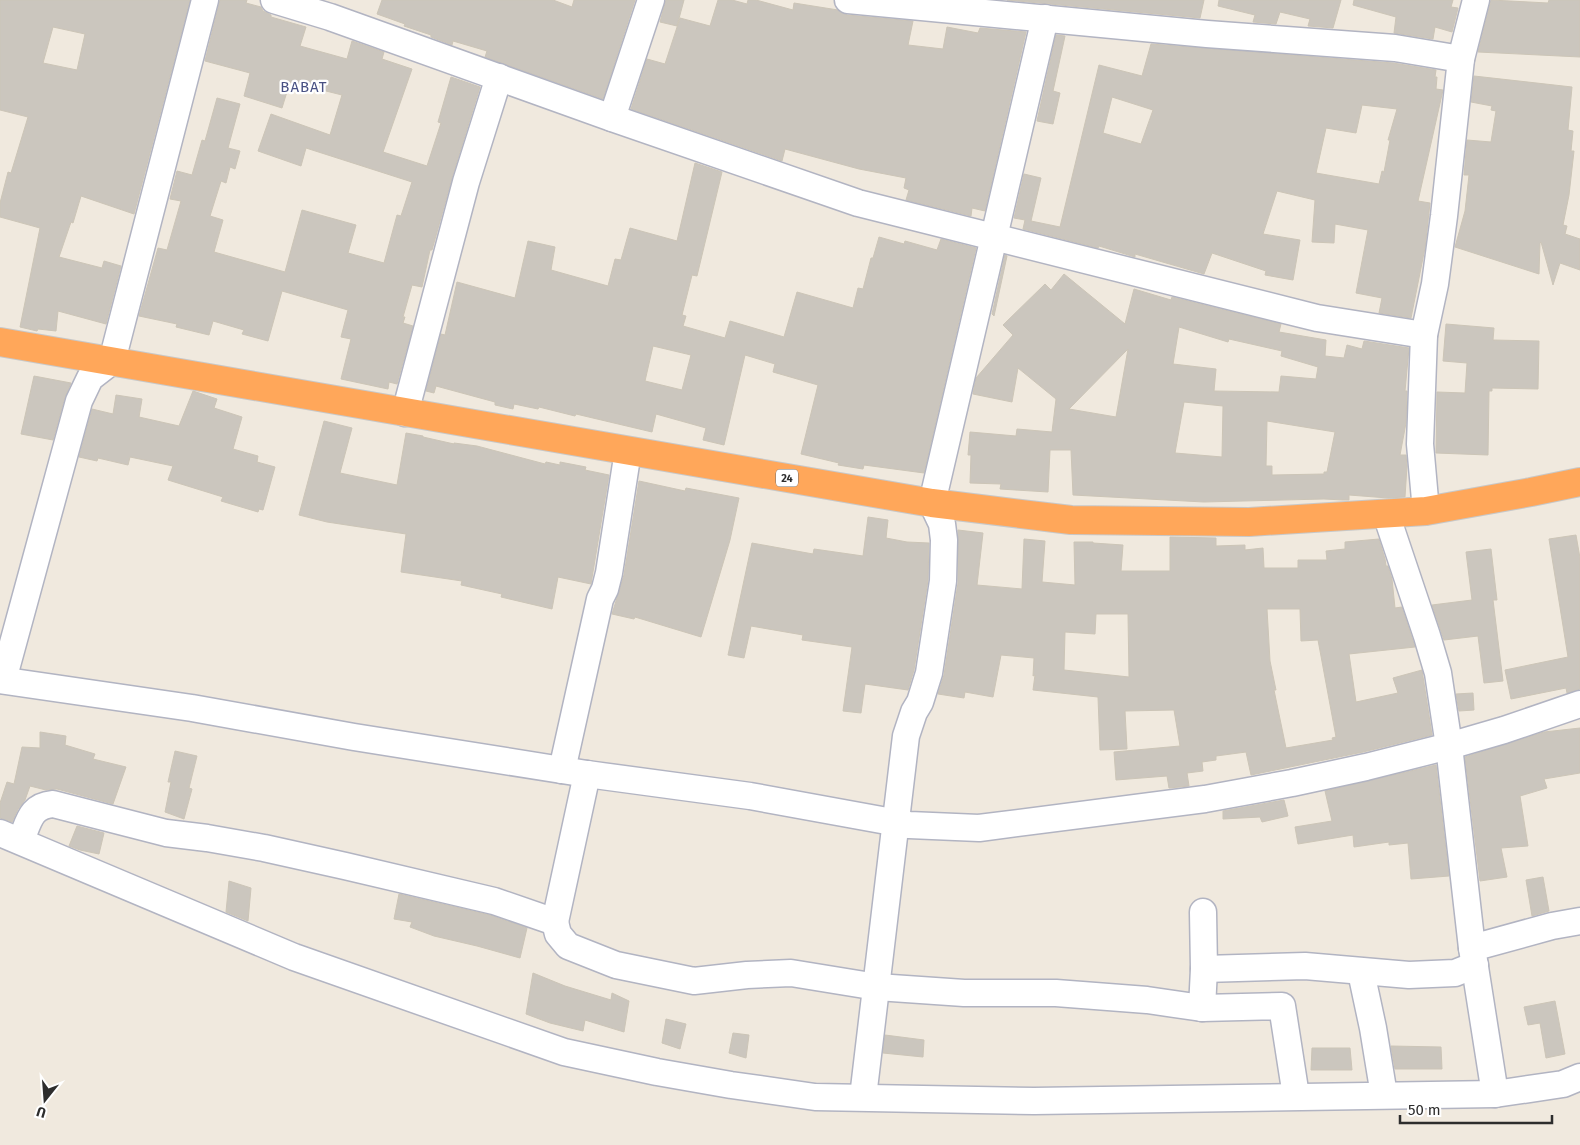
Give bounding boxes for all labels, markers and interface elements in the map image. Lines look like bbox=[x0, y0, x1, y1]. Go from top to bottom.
district label: BABAT bbox=[280, 78, 328, 96]
road number: 24 bbox=[776, 469, 798, 486]
north arrow bbox=[20, 1075, 70, 1125]
scale bar bbox=[1400, 1092, 1552, 1124]
text: 50 m bbox=[1408, 1101, 1441, 1119]
text: U bbox=[34, 1102, 48, 1121]

